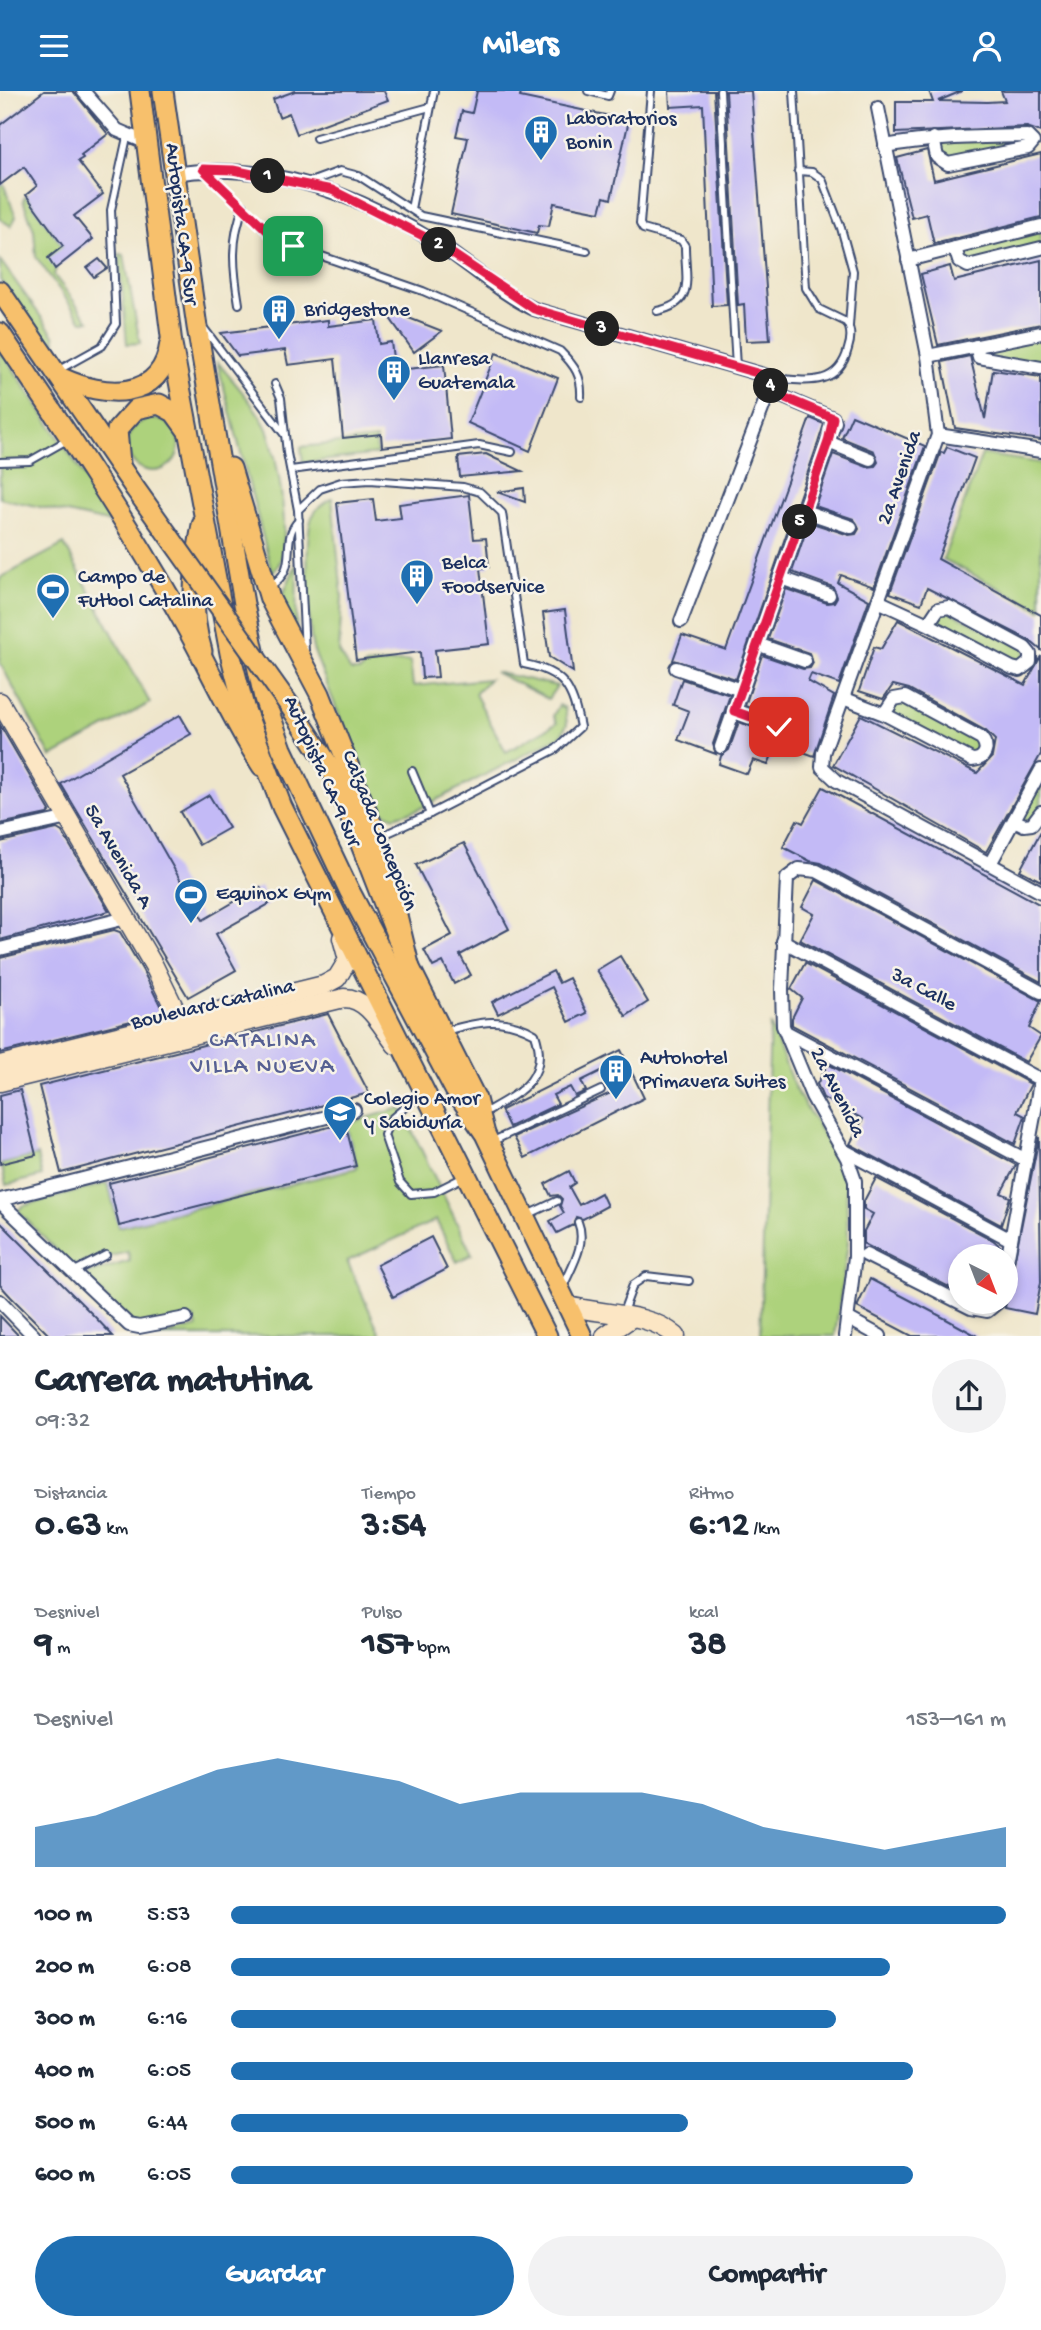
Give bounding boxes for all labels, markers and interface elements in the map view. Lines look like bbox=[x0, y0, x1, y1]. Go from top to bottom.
icon: menu bbox=[35, 27, 73, 65]
text: Milers bbox=[483, 27, 558, 65]
icon: person bbox=[968, 27, 1006, 65]
place label: Laboratorios Bonin bbox=[565, 108, 678, 157]
building icon: Laboratorios Bonin bbox=[522, 113, 560, 162]
street label: Autopista CA-9 Sur bbox=[158, 142, 202, 308]
pin: 1 bbox=[250, 159, 286, 193]
text: 1 bbox=[264, 164, 271, 187]
pin bbox=[263, 216, 323, 276]
icon: arrive bbox=[274, 227, 312, 265]
pin: 2 bbox=[422, 227, 457, 263]
text: 2 bbox=[434, 233, 443, 256]
building icon: Bridgestone bbox=[260, 292, 298, 341]
place label: Bridgestone bbox=[303, 299, 411, 324]
pin: 3 bbox=[584, 311, 620, 347]
text: 3 bbox=[597, 317, 606, 340]
place label: Llanresa Guatemala bbox=[418, 348, 516, 397]
building icon: Llanresa Guatemala bbox=[375, 353, 413, 402]
pin: 4 bbox=[754, 369, 788, 403]
text: 4 bbox=[766, 374, 775, 397]
street label: 2a Avenida bbox=[873, 426, 929, 528]
pin: 5 bbox=[782, 505, 818, 539]
text: 5 bbox=[795, 510, 805, 533]
place label: Belca Foodservice bbox=[441, 552, 546, 601]
building icon: Belca Foodservice bbox=[398, 557, 436, 606]
place label: Campo de Futbol Catalina bbox=[77, 566, 214, 615]
sports icon: Campo de Futbol Catalina bbox=[34, 571, 72, 620]
street label: Autopista CA-9 Sur bbox=[277, 693, 366, 853]
pin bbox=[749, 697, 809, 757]
icon: check bbox=[760, 708, 798, 746]
street label: Calzada Concepción bbox=[334, 747, 422, 915]
street label: 5a Avenida A bbox=[77, 801, 158, 915]
sports icon: Equinox Gym bbox=[172, 876, 210, 925]
place label: Equinox Gym bbox=[216, 883, 332, 908]
street label: 3a Calle bbox=[885, 963, 961, 1019]
street label: Boulevard Catalina bbox=[128, 975, 298, 1037]
district label: CATALINA VILLA NUEVA bbox=[189, 1028, 336, 1081]
street label: 2a Avenida bbox=[803, 1044, 870, 1143]
place label: Autohotel Primavera Suites bbox=[639, 1047, 787, 1096]
building icon: Autohotel Primavera Suites bbox=[597, 1052, 635, 1101]
place label: Colegio Amor y Sabiduría bbox=[364, 1088, 481, 1137]
school or university icon: Colegio Amor y Sabiduría bbox=[321, 1093, 359, 1142]
north arrow bbox=[948, 1244, 1018, 1314]
map controls bbox=[948, 1244, 1018, 1314]
button: share bbox=[932, 1359, 1006, 1433]
text: Carrera matutina bbox=[35, 1360, 311, 1404]
text: 09:32 bbox=[35, 1408, 90, 1435]
text: Distancia bbox=[35, 1483, 107, 1506]
text: Tiempo bbox=[362, 1483, 416, 1506]
text: Ritmo bbox=[689, 1483, 734, 1506]
text: 0.63 bbox=[35, 1506, 102, 1547]
text: 3:54 bbox=[362, 1506, 426, 1547]
text: 6:12 bbox=[689, 1506, 749, 1547]
text: km bbox=[102, 1518, 128, 1541]
text: /km bbox=[749, 1518, 780, 1541]
text: Desnivel bbox=[35, 1602, 100, 1625]
text: Pulso bbox=[362, 1602, 402, 1625]
text: kcal bbox=[689, 1602, 719, 1625]
text: 9 bbox=[35, 1625, 53, 1666]
text: 157 bbox=[362, 1625, 413, 1666]
text: 38 bbox=[689, 1625, 726, 1666]
text: m bbox=[53, 1637, 71, 1660]
text: bpm bbox=[413, 1637, 450, 1660]
text: Desnivel bbox=[35, 1707, 113, 1734]
text: 153–161 m bbox=[907, 1707, 1006, 1734]
text: 100 m bbox=[35, 1902, 92, 1929]
text: 5:53 bbox=[147, 1902, 190, 1929]
text: 200 m bbox=[35, 1954, 94, 1981]
text: 6:08 bbox=[147, 1954, 192, 1981]
text: 300 m bbox=[35, 2006, 95, 2033]
text: 6:16 bbox=[147, 2006, 187, 2033]
text: 400 m bbox=[35, 2058, 94, 2085]
text: 6:05 bbox=[147, 2058, 191, 2085]
text: 500 m bbox=[35, 2110, 95, 2137]
text: 6:44 bbox=[147, 2110, 188, 2137]
text: 600 m bbox=[35, 2162, 95, 2189]
text: 6:05 bbox=[147, 2162, 191, 2189]
button: Guardar bbox=[35, 2236, 514, 2316]
button: Compartir bbox=[528, 2236, 1006, 2316]

